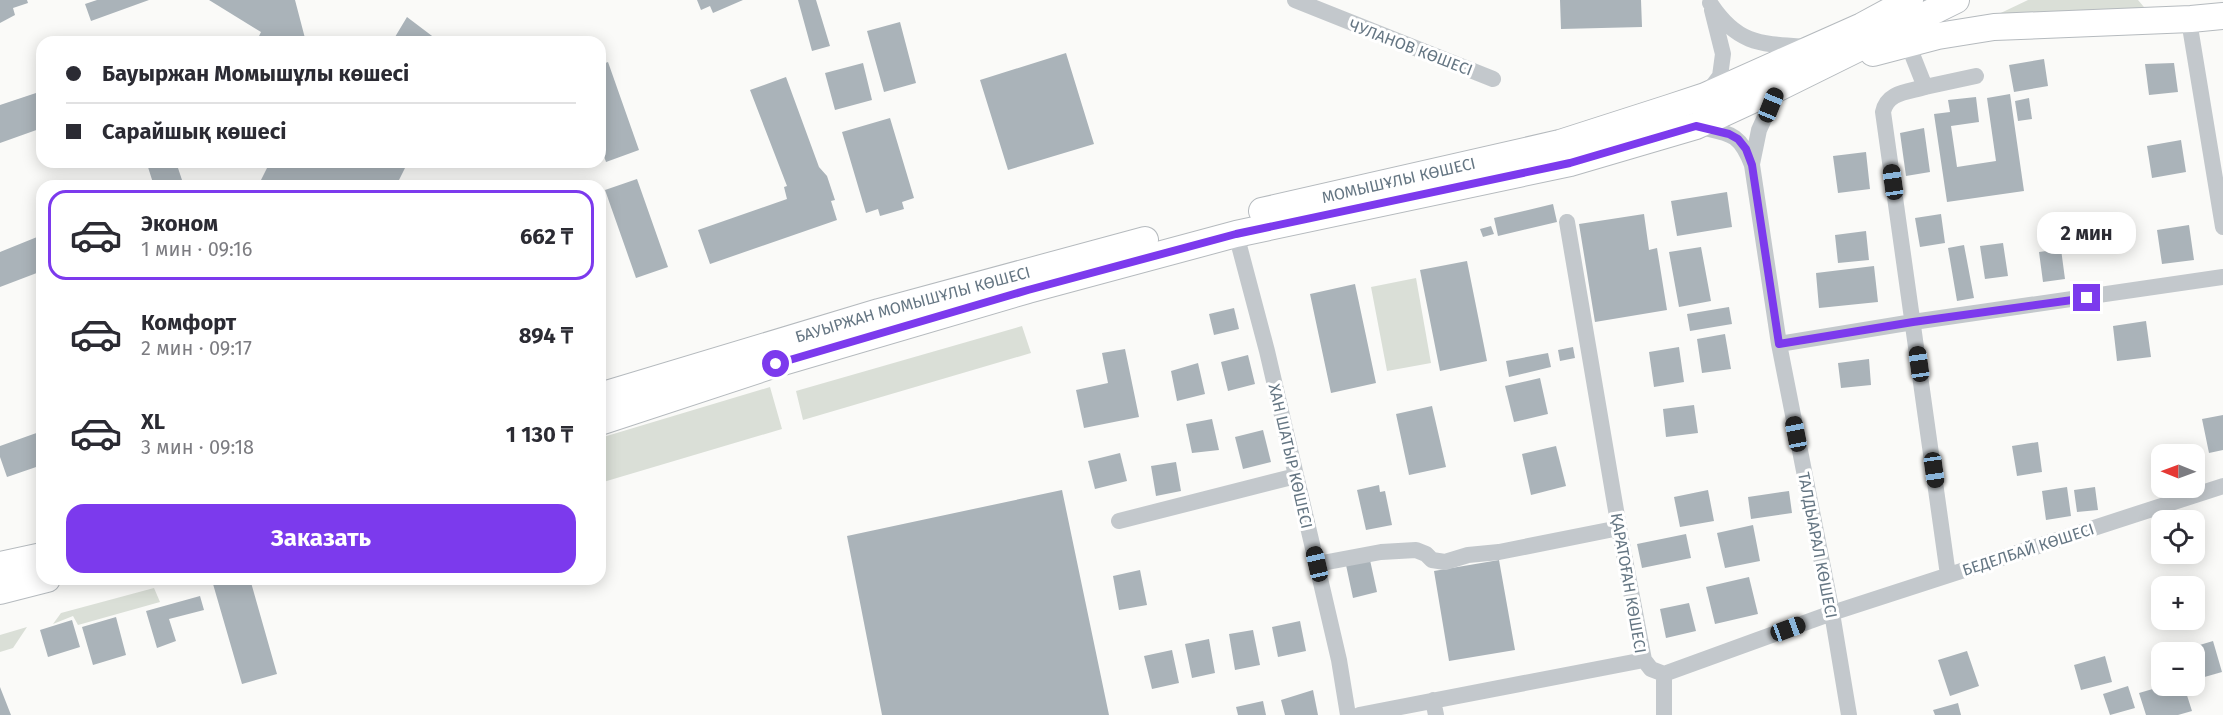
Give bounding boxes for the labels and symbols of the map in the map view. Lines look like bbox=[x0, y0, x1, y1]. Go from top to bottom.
street label: ЧУЛАНОВ КӨШЕСІ bbox=[1346, 15, 1475, 80]
car bbox=[1756, 85, 1786, 125]
street label: МОМЫШҰЛЫ КӨШЕСІ bbox=[1320, 154, 1477, 207]
car bbox=[1882, 163, 1904, 201]
callout: 2 мин bbox=[2038, 211, 2136, 253]
street label: БАУЫРЖАН МОМЫШҰЛЫ КӨШЕСІ bbox=[793, 262, 1032, 347]
route end bbox=[2073, 284, 2100, 311]
car bbox=[1908, 345, 1930, 383]
route start bbox=[762, 350, 789, 377]
street label: ХАН ШАТЫР КӨШЕСІ bbox=[1265, 382, 1316, 530]
car bbox=[1784, 415, 1808, 453]
north arrow bbox=[2151, 444, 2205, 498]
car bbox=[1923, 451, 1945, 489]
street label: ТАЛДЫАРАЛ КӨШЕСІ bbox=[1794, 470, 1841, 620]
street label: ҚАРАТОҒАН КӨШЕСІ bbox=[1607, 511, 1650, 655]
street label: БЕДЕЛБАЙ КӨШЕСІ bbox=[1960, 519, 2096, 580]
car bbox=[1304, 544, 1330, 584]
car bbox=[1768, 614, 1808, 644]

